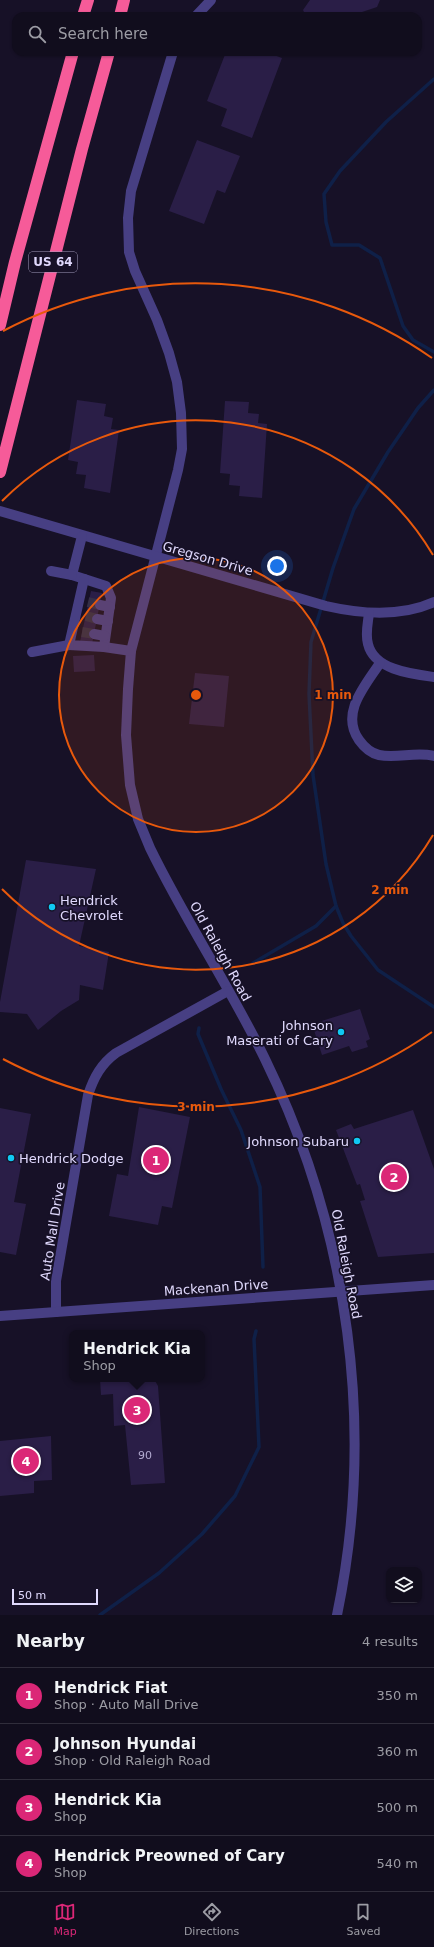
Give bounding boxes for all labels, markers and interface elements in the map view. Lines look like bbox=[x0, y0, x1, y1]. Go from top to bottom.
search box bbox=[12, 12, 422, 56]
icon: search bbox=[26, 23, 48, 45]
text: Search here bbox=[58, 25, 148, 43]
road number: US 64 bbox=[29, 252, 77, 272]
street label: Gregson Drive bbox=[161, 538, 255, 579]
your location bbox=[267, 556, 287, 576]
centre of rings bbox=[189, 688, 203, 702]
text: 1 min bbox=[314, 688, 352, 702]
text: 2 min bbox=[371, 883, 409, 897]
place label: Hendrick Chevrolet bbox=[60, 893, 123, 923]
street label: Old Raleigh Road bbox=[187, 899, 254, 1004]
marker: Hendrick Chevrolet bbox=[47, 902, 57, 912]
place label: Johnson Maserati of Cary bbox=[226, 1018, 333, 1048]
marker: Johnson Maserati of Cary bbox=[336, 1027, 346, 1037]
text: 3 min bbox=[177, 1100, 215, 1114]
place label: Johnson Subaru bbox=[246, 1134, 349, 1149]
marker: Johnson Subaru bbox=[352, 1136, 362, 1146]
pin: 1 bbox=[143, 1145, 169, 1175]
place label: Hendrick Dodge bbox=[19, 1151, 124, 1166]
marker: Hendrick Dodge bbox=[6, 1153, 16, 1163]
pin: 2 bbox=[381, 1162, 407, 1192]
street label: Auto Mall Drive bbox=[37, 1181, 68, 1281]
street label: Old Raleigh Road bbox=[329, 1208, 365, 1320]
street label: Mackenan Drive bbox=[163, 1276, 269, 1299]
popup bbox=[69, 1330, 205, 1382]
text: Hendrick Kia bbox=[83, 1340, 191, 1358]
text: Shop bbox=[83, 1358, 116, 1373]
pin: 3 bbox=[124, 1395, 150, 1425]
pin: 4 bbox=[13, 1446, 39, 1476]
house number: 90 bbox=[138, 1449, 152, 1462]
map controls bbox=[386, 1567, 422, 1603]
button: layers bbox=[386, 1567, 422, 1603]
scale bar bbox=[12, 1587, 98, 1606]
text: 50 m bbox=[18, 1589, 46, 1602]
text: Nearby bbox=[16, 1631, 85, 1651]
text: 4 results bbox=[362, 1634, 418, 1649]
text: Hendrick Fiat bbox=[54, 1679, 167, 1697]
text: 1 bbox=[24, 1688, 34, 1703]
text: 350 m bbox=[376, 1688, 418, 1703]
text: Shop · Auto Mall Drive bbox=[54, 1697, 199, 1712]
text: Johnson Hyundai bbox=[54, 1735, 196, 1753]
text: 2 bbox=[24, 1744, 34, 1759]
text: 360 m bbox=[376, 1744, 418, 1759]
text: Shop · Old Raleigh Road bbox=[54, 1753, 211, 1768]
text: Hendrick Kia bbox=[54, 1791, 162, 1809]
text: 3 bbox=[24, 1800, 34, 1815]
text: 500 m bbox=[376, 1800, 418, 1815]
text: Shop bbox=[54, 1809, 87, 1824]
text: Hendrick Preowned of Cary bbox=[54, 1847, 285, 1865]
text: 4 bbox=[24, 1856, 34, 1871]
text: 540 m bbox=[376, 1856, 418, 1871]
text: Shop bbox=[54, 1865, 87, 1880]
tab: Map bbox=[54, 1901, 77, 1938]
tab: Directions bbox=[184, 1901, 239, 1938]
tab: Saved bbox=[346, 1901, 380, 1938]

